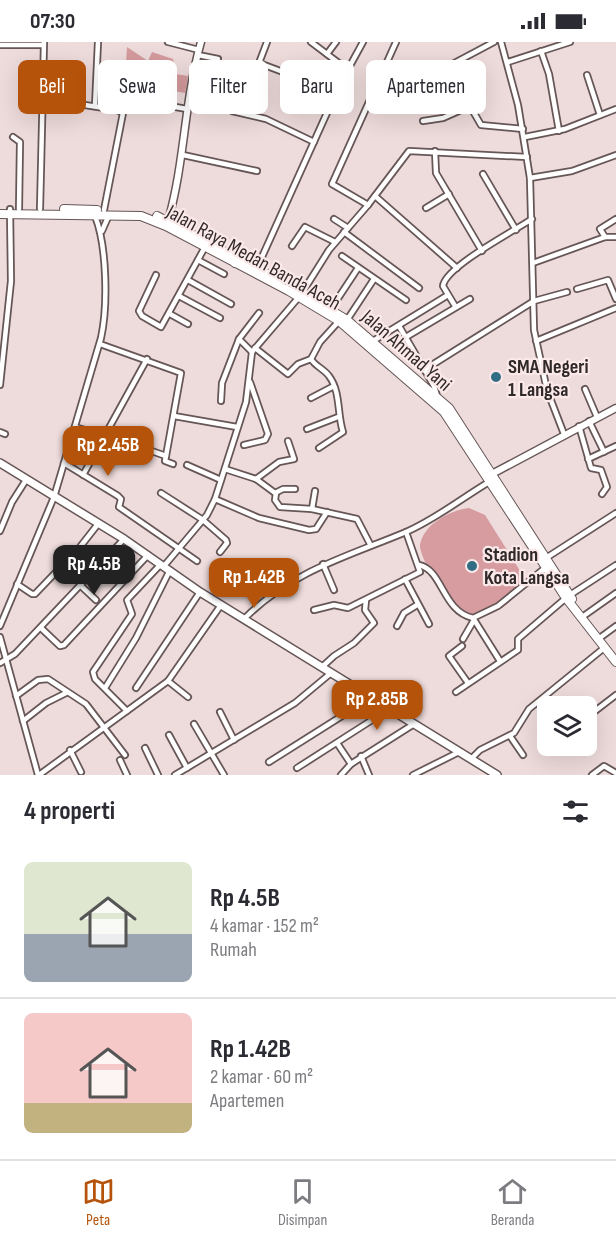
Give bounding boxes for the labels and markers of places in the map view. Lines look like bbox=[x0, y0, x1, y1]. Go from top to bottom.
place label: SMA Negeri 1 Langsa bbox=[508, 355, 589, 402]
marker: SMA Negeri 1 Langsa bbox=[489, 370, 503, 384]
pin: Rp 2.45B bbox=[46, 426, 170, 477]
place label: Stadion Kota Langsa bbox=[484, 543, 569, 590]
pin: Rp 4.5B bbox=[39, 545, 149, 596]
pin: Rp 1.42B bbox=[192, 558, 316, 609]
marker: Stadion Kota Langsa bbox=[465, 559, 479, 573]
pin: Rp 2.85B bbox=[315, 680, 439, 731]

